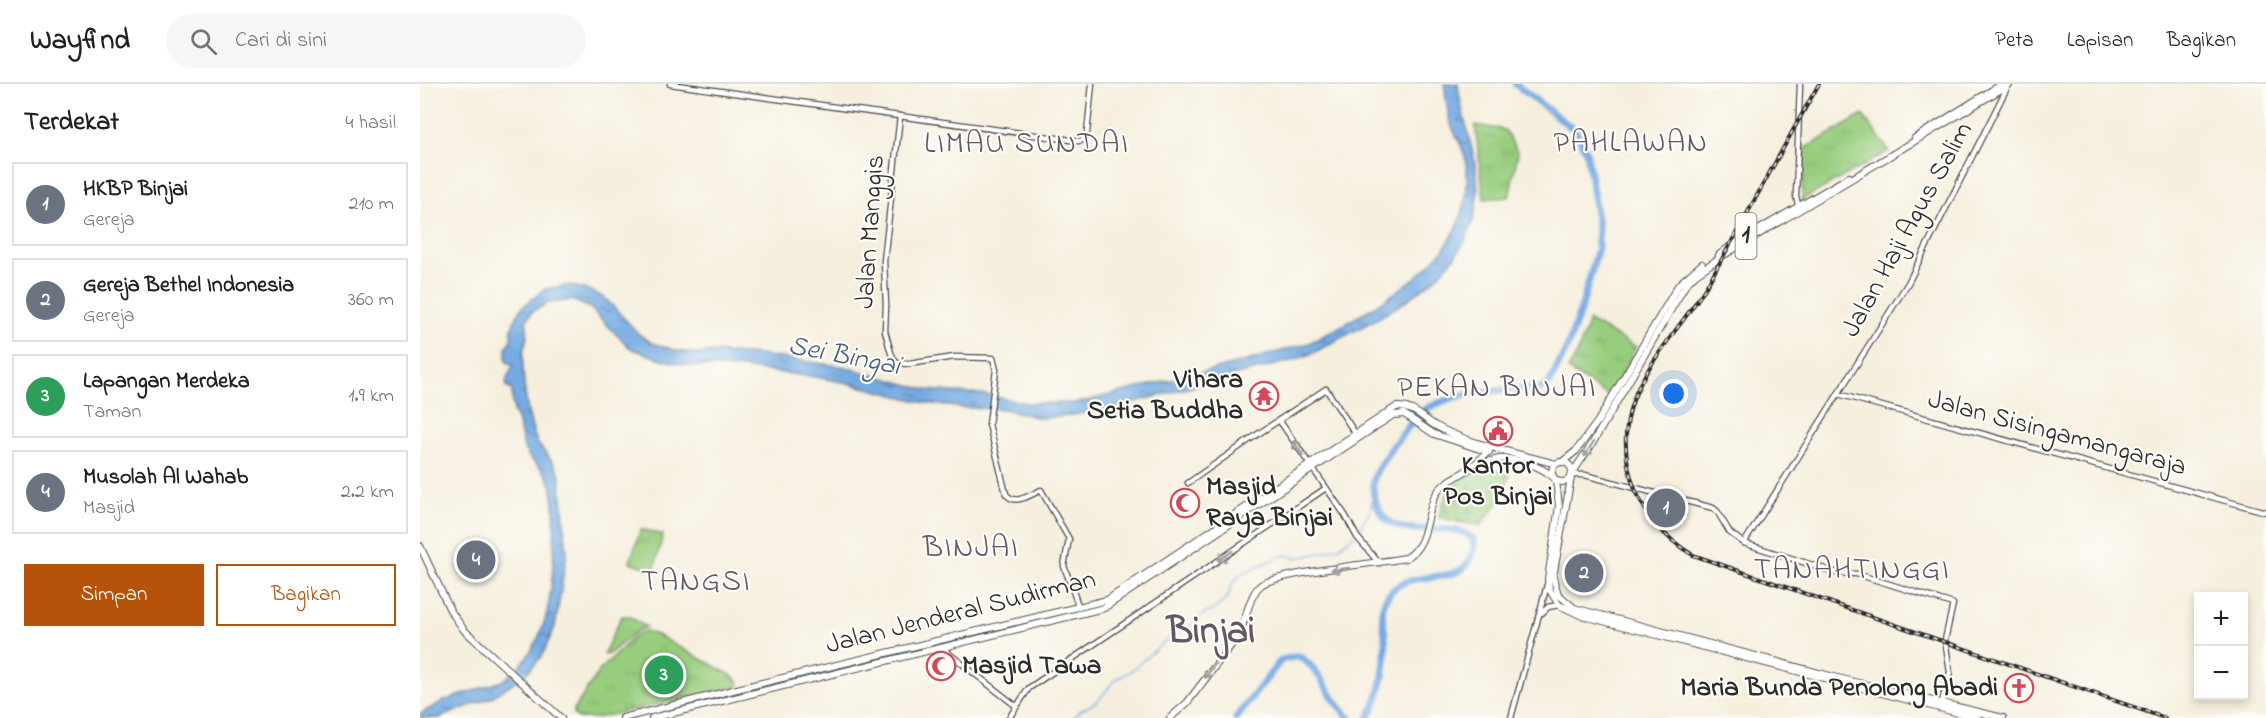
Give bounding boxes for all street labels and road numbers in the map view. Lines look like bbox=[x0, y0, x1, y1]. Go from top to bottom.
street label: Jalan Haji Agus Salim bbox=[1832, 115, 1984, 345]
street label: Jalan Manggis bbox=[846, 154, 896, 310]
road number: 1 bbox=[1736, 213, 1756, 259]
street label: Jalan Sisingamangaraja bbox=[1923, 381, 2191, 487]
street label: Jalan Jenderal Sudirman bbox=[822, 561, 1100, 665]

